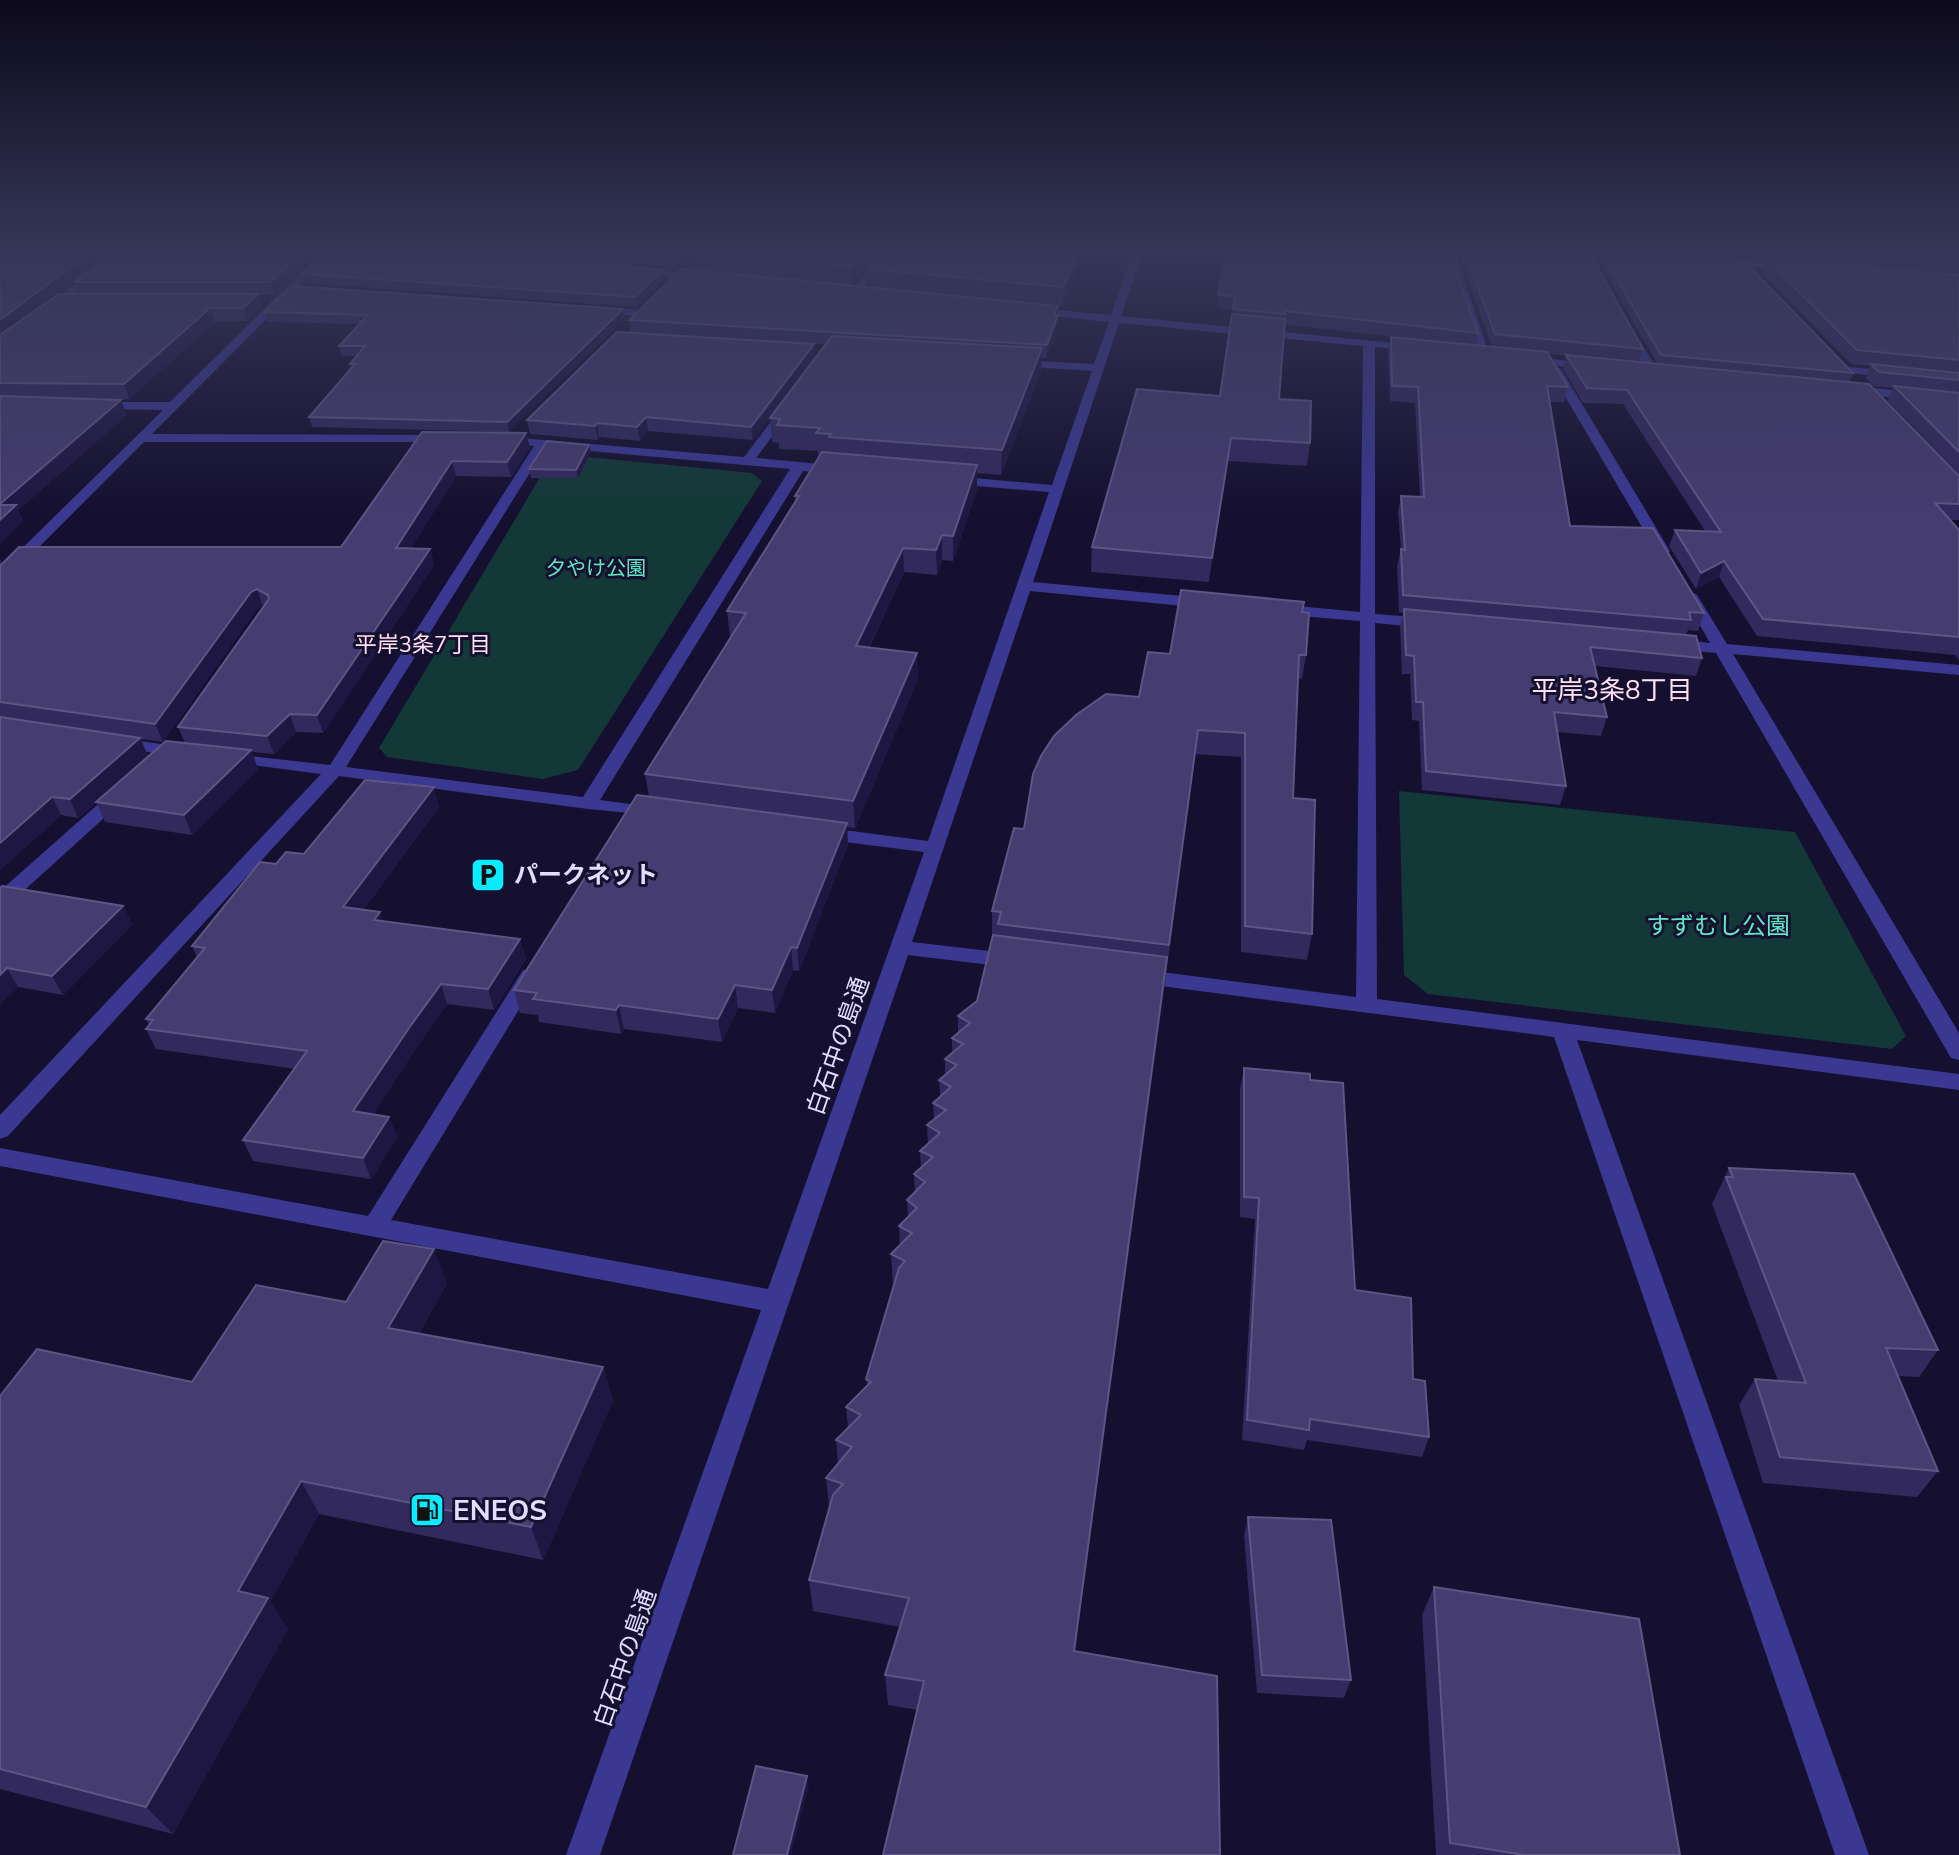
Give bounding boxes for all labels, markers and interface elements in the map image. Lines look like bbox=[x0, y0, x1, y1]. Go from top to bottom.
park label: 夕やけ公園 bbox=[546, 555, 646, 582]
district label: 平岸3条7丁目 bbox=[355, 630, 491, 660]
district label: 平岸3条8丁目 bbox=[1531, 673, 1693, 708]
parking icon: パークネット bbox=[469, 856, 507, 894]
place label: パークネット bbox=[514, 859, 658, 891]
park label: すずむし公園 bbox=[1646, 910, 1790, 942]
street label: 白石中の島通 bbox=[799, 973, 877, 1119]
fuel station icon: ENEOS bbox=[408, 1491, 446, 1529]
place label: ENEOS bbox=[453, 1492, 547, 1530]
street label: 白石中の島通 bbox=[586, 1585, 664, 1731]

